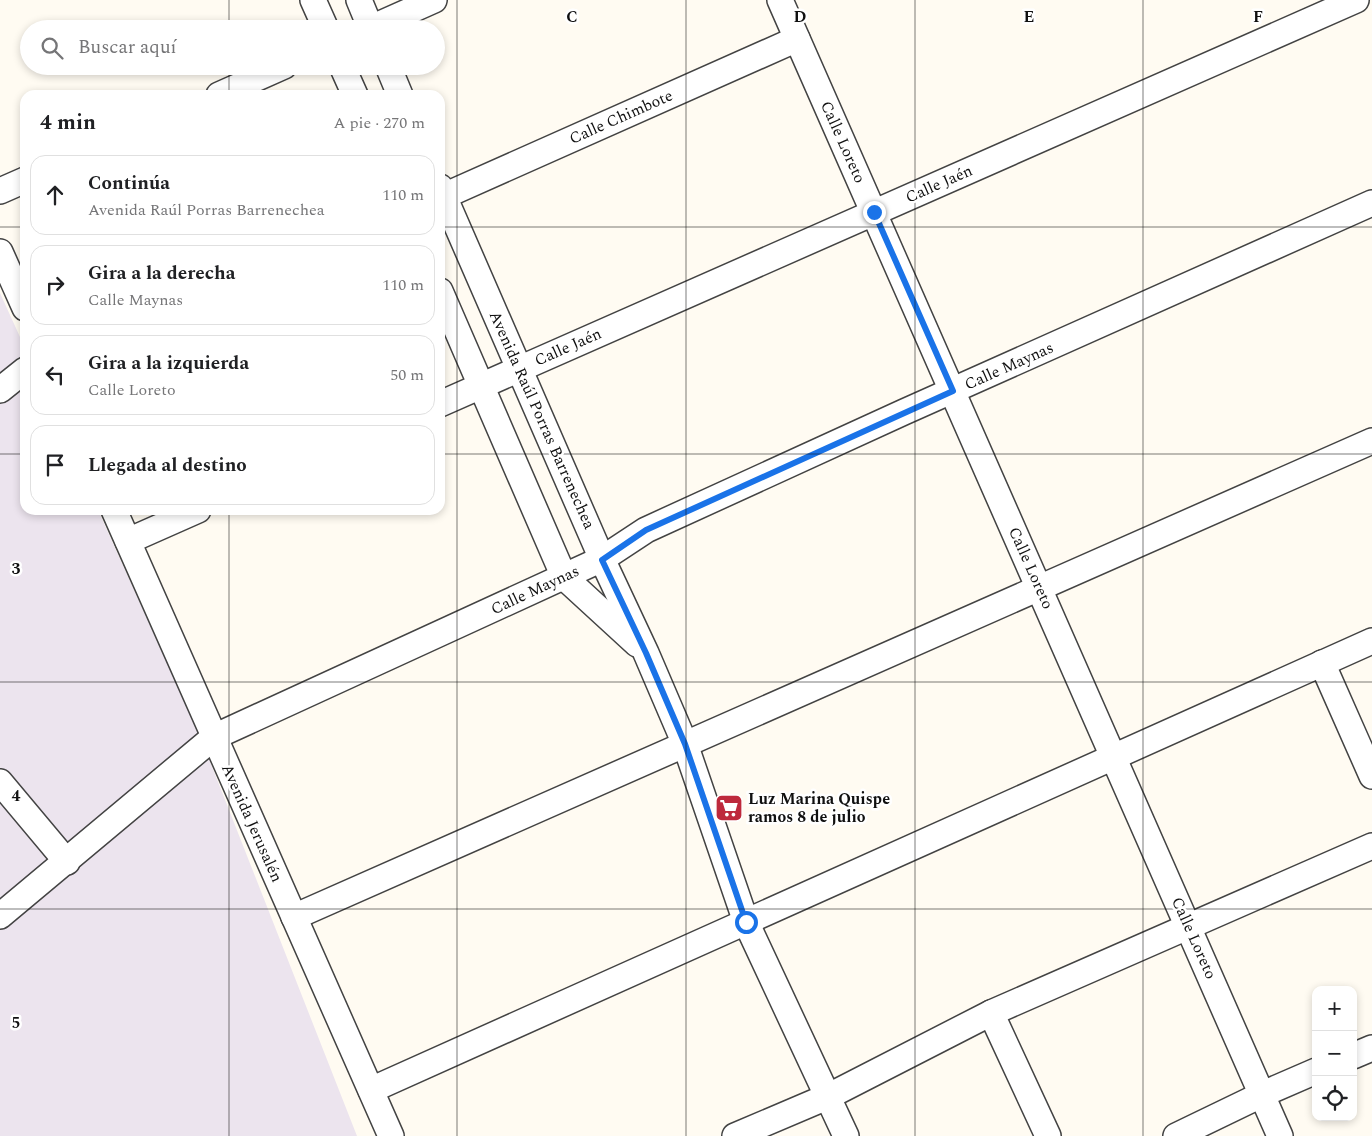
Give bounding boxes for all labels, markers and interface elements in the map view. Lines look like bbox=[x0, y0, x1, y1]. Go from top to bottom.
text: C bbox=[566, 5, 578, 29]
text: D bbox=[794, 5, 807, 29]
text: E bbox=[1024, 5, 1034, 29]
text: F bbox=[1253, 5, 1263, 29]
search box bbox=[20, 20, 445, 75]
text: Buscar aquí bbox=[78, 33, 177, 62]
icon: search bbox=[38, 34, 66, 62]
street label: Calle Chimbote bbox=[565, 83, 677, 151]
street label: Calle Loreto bbox=[814, 97, 872, 187]
text: 4 min bbox=[40, 107, 96, 139]
text: A pie · 270 m bbox=[333, 111, 425, 135]
street label: Calle Jaén bbox=[902, 159, 976, 209]
text: Continúa bbox=[88, 169, 170, 198]
icon: ahead bbox=[41, 181, 69, 209]
text: 110 m bbox=[382, 183, 424, 207]
text: Avenida Raúl Porras Barrenechea bbox=[88, 198, 325, 222]
route end bbox=[863, 201, 886, 224]
text: Gira a la derecha bbox=[88, 259, 235, 288]
icon: right bbox=[41, 271, 69, 299]
text: 110 m bbox=[382, 273, 424, 297]
text: Calle Maynas bbox=[88, 288, 183, 312]
street label: Avenida Raúl Porras Barrenechea bbox=[483, 307, 601, 533]
street label: Calle Jaén bbox=[531, 322, 605, 372]
street label: Calle Maynas bbox=[961, 336, 1057, 396]
text: Gira a la izquierda bbox=[88, 349, 249, 378]
icon: left bbox=[41, 361, 69, 389]
text: 50 m bbox=[390, 363, 424, 387]
text: Calle Loreto bbox=[88, 378, 176, 402]
icon: arrive bbox=[41, 451, 69, 479]
text: Llegada al destino bbox=[88, 451, 247, 480]
street label: Calle Loreto bbox=[1002, 523, 1060, 613]
text: 3 bbox=[12, 557, 21, 581]
street label: Calle Maynas bbox=[487, 559, 583, 621]
street label: Avenida Jerusalén bbox=[215, 760, 289, 886]
text: 4 bbox=[12, 784, 21, 808]
place label: Luz Marina Quispe ramos 8 de julio bbox=[748, 787, 890, 829]
supermarket icon: Luz Marina Quispe ramos 8 de julio bbox=[714, 793, 744, 823]
street label: Calle Loreto bbox=[1165, 893, 1223, 983]
route start bbox=[735, 911, 758, 934]
map controls bbox=[1312, 986, 1357, 1121]
button: + bbox=[1312, 986, 1357, 1031]
text: 5 bbox=[12, 1011, 20, 1035]
button: − bbox=[1312, 1031, 1357, 1076]
button: locate bbox=[1312, 1076, 1357, 1121]

